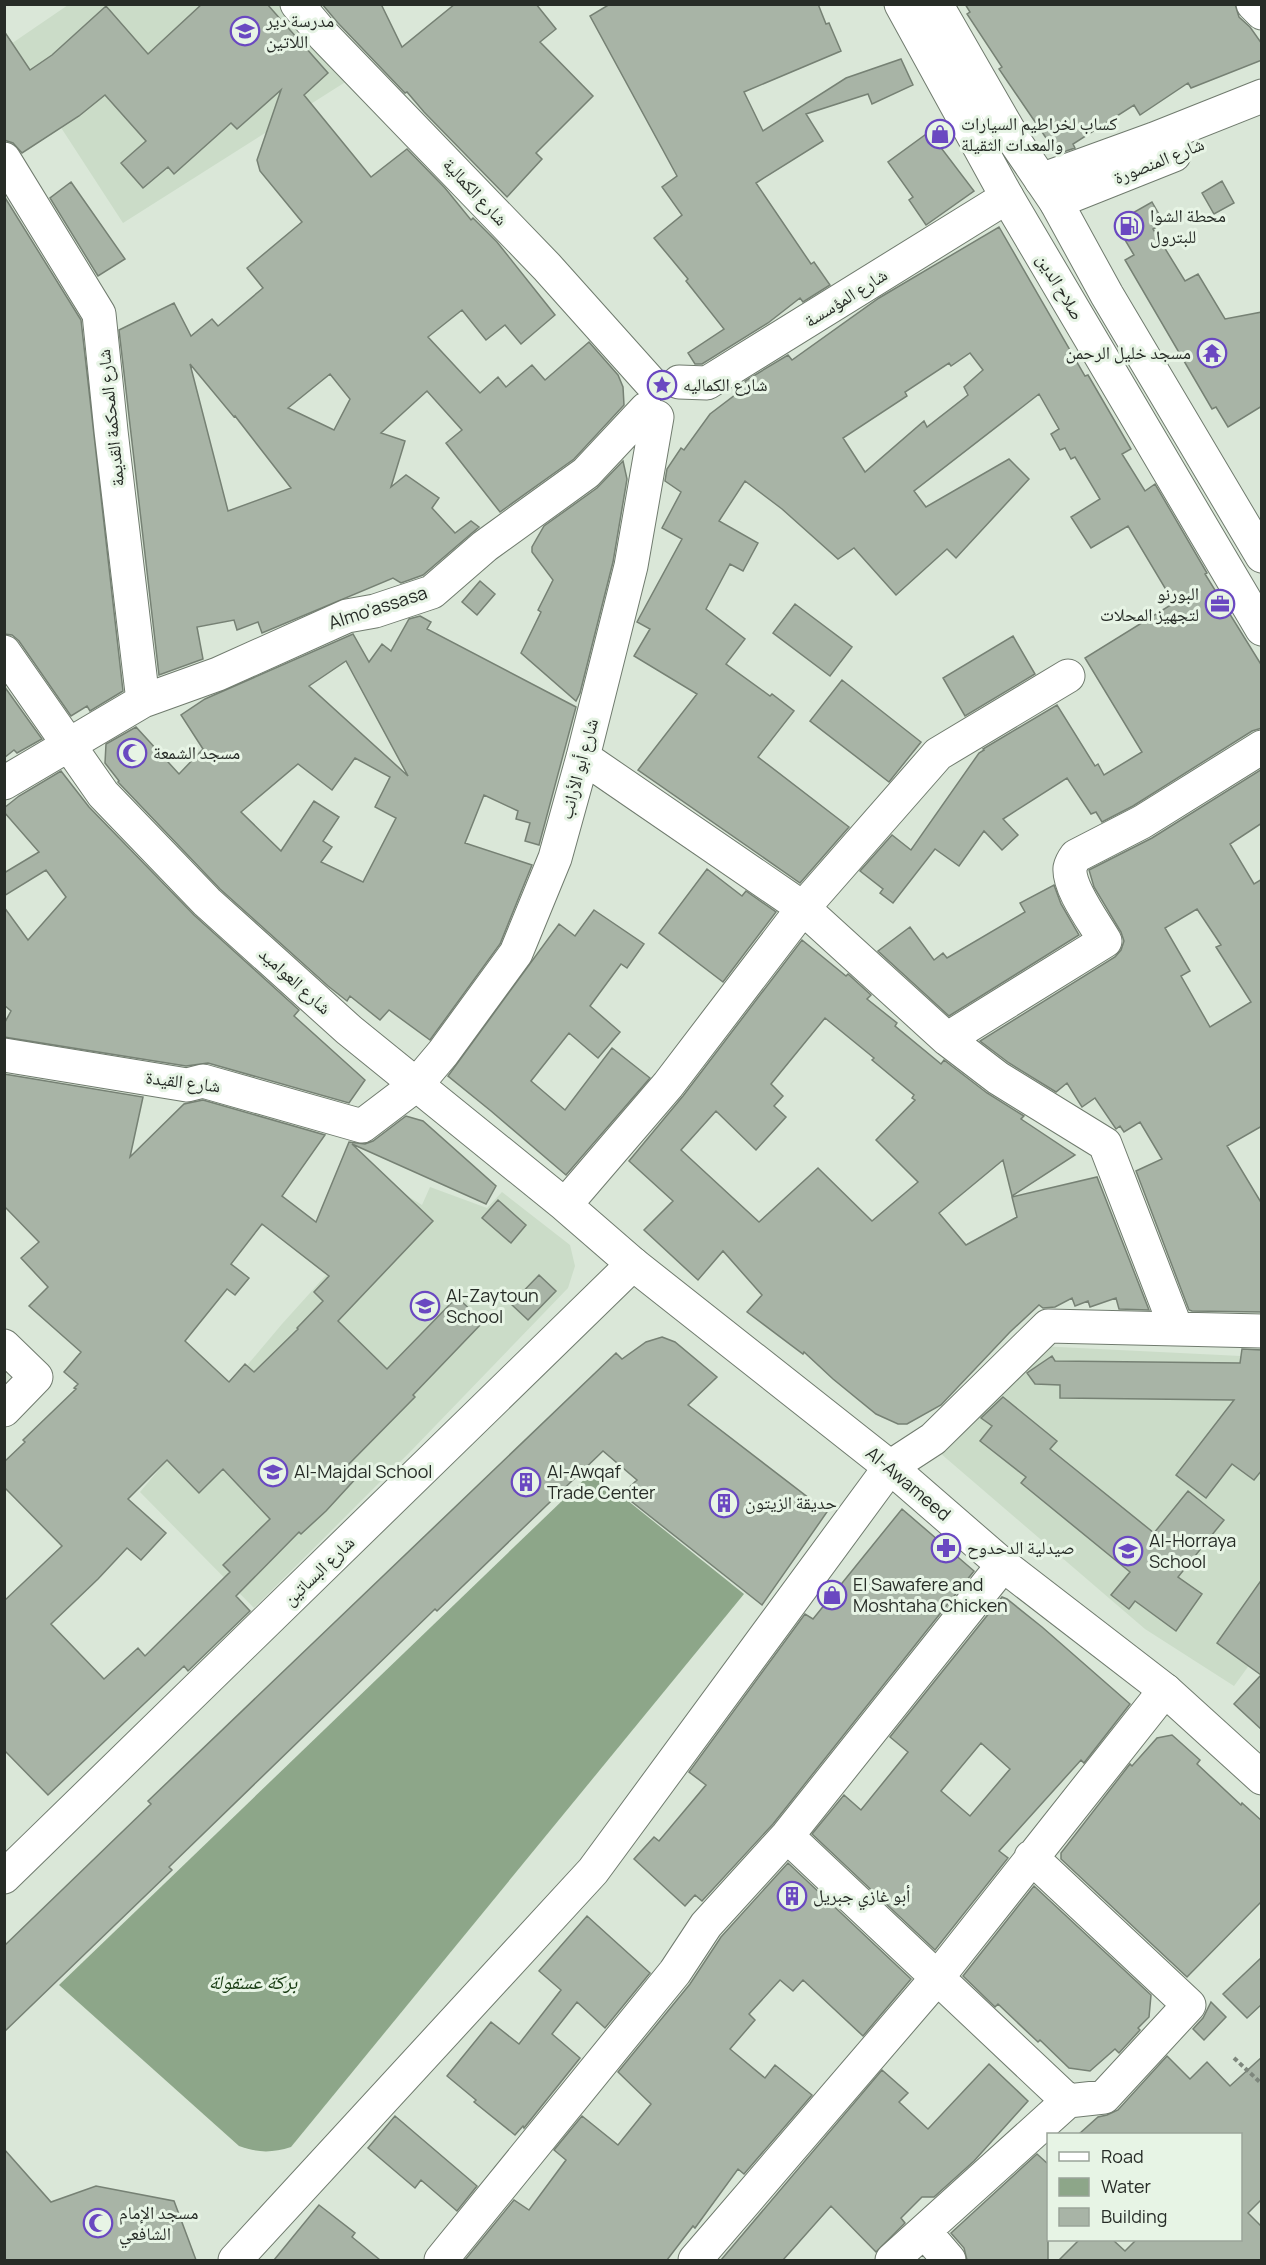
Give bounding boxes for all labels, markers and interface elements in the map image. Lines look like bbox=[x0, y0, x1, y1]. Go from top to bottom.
place label: مدرسة دير اللاتين bbox=[265, 8, 334, 53]
school or university icon: مدرسة دير اللاتين bbox=[229, 15, 261, 47]
place label: كساب لخراطيم السيارات والمعدات الثقيلة bbox=[961, 111, 1118, 156]
shop icon: كساب لخراطيم السيارات والمعدات الثقيلة bbox=[924, 118, 956, 150]
street label: شارع المنصورة bbox=[1110, 131, 1207, 189]
street label: شارع الكمالية bbox=[438, 152, 513, 230]
place label: محطة الشوا للبترول bbox=[1150, 203, 1226, 248]
fuel station icon: محطة الشوا للبترول bbox=[1113, 210, 1145, 242]
street label: صلاح الدين bbox=[1031, 249, 1090, 325]
street label: شارع المؤسسة bbox=[799, 262, 892, 332]
temple icon: مسجد خليل الرحمن bbox=[1196, 337, 1228, 369]
place label: مسجد خليل الرحمن bbox=[1065, 340, 1191, 364]
street label: شارع المحكمة القديمة bbox=[91, 348, 129, 488]
place icon: شارع الكماليه bbox=[646, 369, 678, 401]
place label: شارع الكماليه bbox=[683, 372, 768, 396]
street label: Almo'assasa bbox=[325, 580, 430, 634]
place label: البورنو لتجهيز المحلات bbox=[1100, 581, 1199, 626]
office icon: البورنو لتجهيز المحلات bbox=[1204, 588, 1236, 620]
street label: شارع أبو الأرانب bbox=[553, 716, 603, 822]
mosque icon: مسجد الشمعة bbox=[116, 737, 148, 769]
place label: مسجد الشمعة bbox=[153, 740, 240, 764]
street label: شارع العواميد bbox=[254, 941, 337, 1019]
street label: شارع القيدة bbox=[144, 1065, 222, 1098]
place label: Al-Zaytoun School bbox=[446, 1283, 539, 1328]
school or university icon: Al-Zaytoun School bbox=[409, 1290, 441, 1322]
street label: Al-Awameed bbox=[861, 1441, 956, 1526]
school or university icon: Al-Majdal School bbox=[257, 1456, 289, 1488]
place label: Al-Majdal School bbox=[294, 1459, 433, 1483]
place label: Al-Awqaf Trade Center bbox=[547, 1459, 656, 1504]
building icon: Al-Awqaf Trade Center bbox=[510, 1466, 542, 1498]
building icon: حديقة الزيتون bbox=[708, 1487, 740, 1519]
place label: حديقة الزيتون bbox=[745, 1490, 837, 1514]
place label: Al-Horraya School bbox=[1149, 1528, 1236, 1573]
street label: شارع البساتين bbox=[277, 1530, 359, 1610]
pharmacy icon: صيدلية الدحدوح bbox=[930, 1532, 962, 1564]
place label: صيدلية الدحدوح bbox=[967, 1535, 1075, 1560]
school or university icon: Al-Horraya School bbox=[1112, 1535, 1144, 1567]
place label: El Sawafere and Moshtaha Chicken bbox=[853, 1572, 1008, 1617]
shop icon: El Sawafere and Moshtaha Chicken bbox=[816, 1579, 848, 1611]
building icon: أبو غازي جبريل bbox=[776, 1880, 808, 1912]
place label: أبو غازي جبريل bbox=[813, 1883, 910, 1911]
water label: بركة عسقولة bbox=[209, 1968, 298, 1995]
legend bbox=[1047, 2133, 1242, 2241]
text: Road bbox=[1101, 2144, 1144, 2168]
text: Water bbox=[1101, 2174, 1151, 2198]
place label: مسجد الإمام الشافعي bbox=[119, 2200, 198, 2249]
text: Building bbox=[1101, 2204, 1167, 2228]
mosque icon: مسجد الإمام الشافعي bbox=[82, 2207, 114, 2239]

